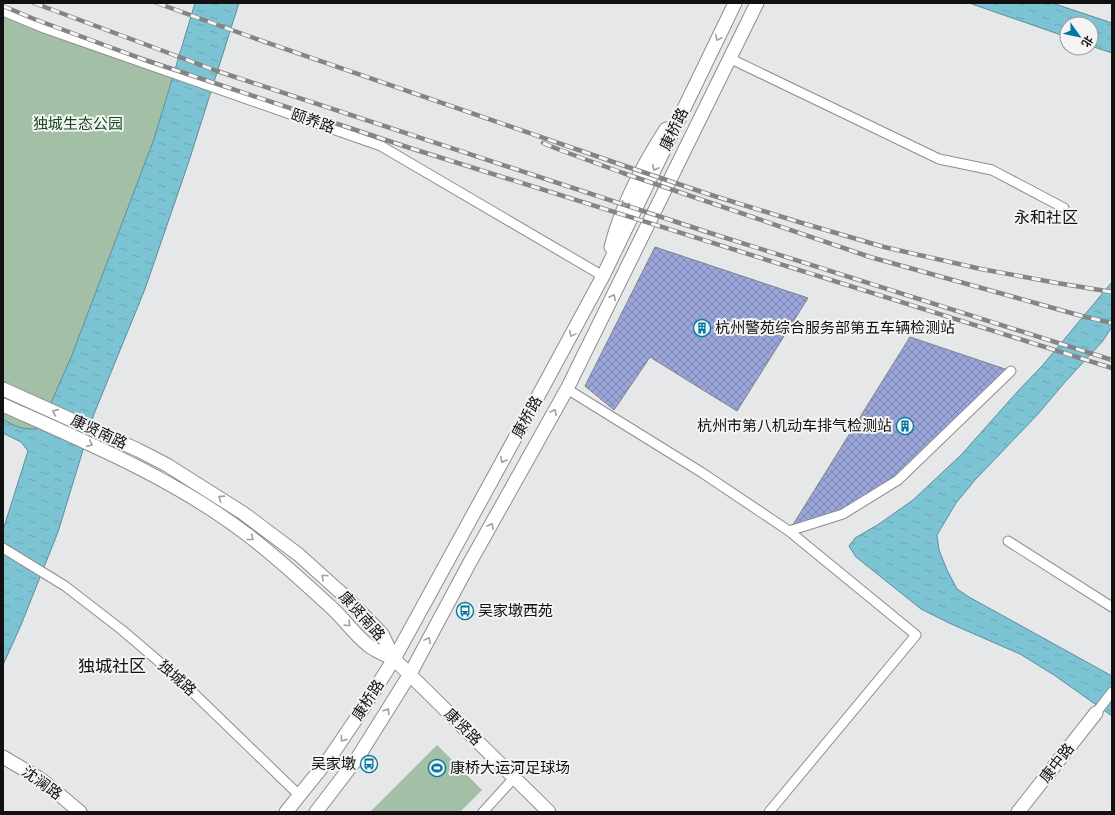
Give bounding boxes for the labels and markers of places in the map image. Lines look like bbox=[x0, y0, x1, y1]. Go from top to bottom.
building icon: 杭州警苑综合服务部第五车辆检测站 bbox=[692, 318, 712, 338]
place label: 杭州警苑综合服务部第五车辆检测站 bbox=[715, 319, 955, 337]
building icon: 杭州市第八机动车排气检测站 bbox=[895, 416, 915, 436]
place label: 杭州市第八机动车排气检测站 bbox=[697, 417, 892, 435]
bus stop icon: 吴家墩西苑 bbox=[455, 601, 475, 621]
place label: 吴家墩西苑 bbox=[478, 602, 553, 620]
bus stop icon: 吴家墩 bbox=[359, 754, 379, 774]
place label: 吴家墩 bbox=[311, 755, 356, 773]
sports icon: 康桥大运河足球场 bbox=[427, 758, 447, 778]
place label: 康桥大运河足球场 bbox=[450, 759, 570, 777]

